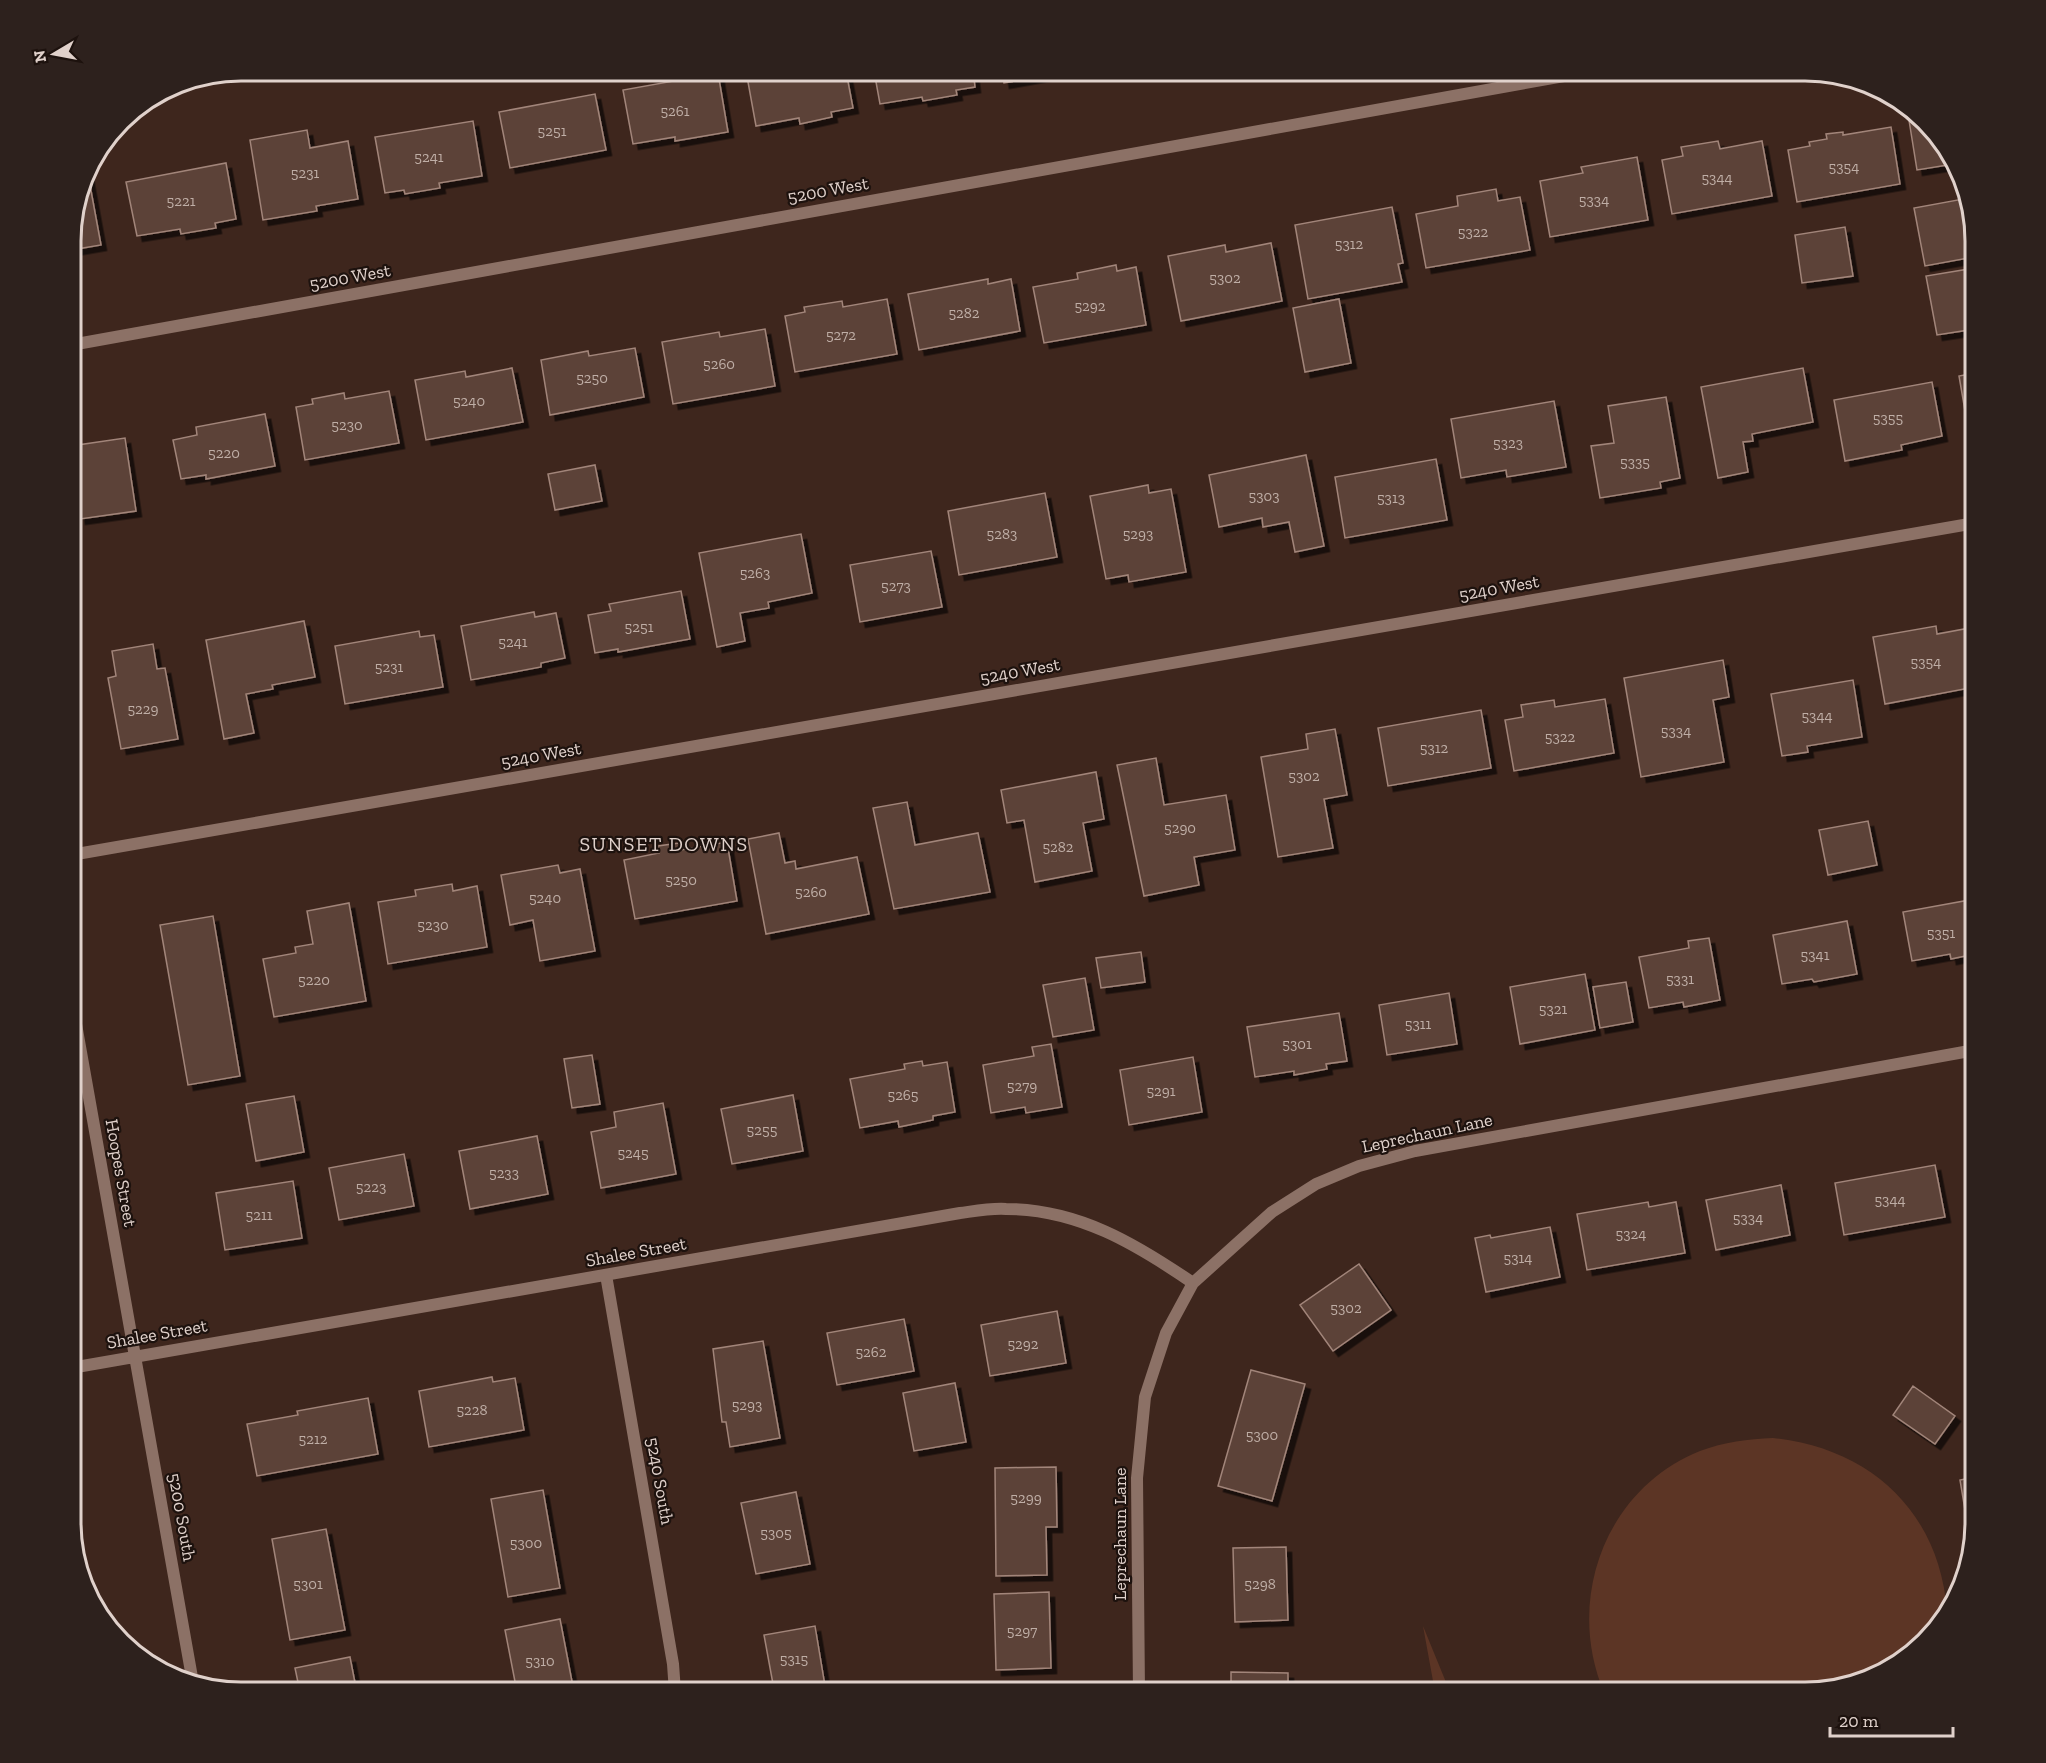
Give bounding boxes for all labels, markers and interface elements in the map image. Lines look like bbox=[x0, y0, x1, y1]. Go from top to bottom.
north arrow bbox=[24, 24, 84, 84]
text: N bbox=[29, 49, 50, 64]
house number: 5261 bbox=[660, 102, 690, 120]
house number: 5251 bbox=[538, 122, 567, 140]
house number: 5241 bbox=[414, 148, 444, 166]
house number: 5354 bbox=[1829, 158, 1859, 176]
house number: 5231 bbox=[291, 164, 319, 182]
house number: 5344 bbox=[1701, 169, 1733, 187]
street label: 5200 West bbox=[786, 172, 870, 208]
house number: 5334 bbox=[1579, 191, 1609, 209]
house number: 5221 bbox=[167, 192, 196, 210]
house number: 5322 bbox=[1458, 223, 1489, 241]
house number: 5312 bbox=[1335, 235, 1364, 253]
street label: 5200 West bbox=[308, 259, 392, 295]
house number: 5302 bbox=[1209, 269, 1241, 287]
house number: 5292 bbox=[1074, 297, 1106, 315]
house number: 5282 bbox=[948, 304, 980, 322]
house number: 5272 bbox=[826, 326, 856, 344]
house number: 5260 bbox=[703, 355, 735, 373]
house number: 5250 bbox=[576, 369, 608, 387]
house number: 5240 bbox=[453, 392, 485, 410]
house number: 5355 bbox=[1873, 409, 1903, 427]
house number: 5230 bbox=[331, 416, 363, 434]
house number: 5323 bbox=[1493, 434, 1523, 452]
house number: 5220 bbox=[208, 444, 240, 462]
house number: 5335 bbox=[1620, 453, 1650, 471]
house number: 5303 bbox=[1249, 487, 1280, 505]
house number: 5313 bbox=[1377, 489, 1405, 507]
house number: 5283 bbox=[987, 525, 1017, 543]
house number: 5293 bbox=[1123, 525, 1153, 543]
house number: 5263 bbox=[740, 564, 770, 582]
street label: 5240 West bbox=[1457, 570, 1541, 606]
house number: 5273 bbox=[881, 577, 911, 595]
house number: 5251 bbox=[625, 618, 654, 636]
house number: 5241 bbox=[498, 633, 528, 651]
street label: 5240 West bbox=[978, 653, 1062, 689]
house number: 5354 bbox=[1911, 653, 1941, 671]
house number: 5231 bbox=[375, 658, 403, 676]
house number: 5229 bbox=[127, 700, 159, 718]
house number: 5344 bbox=[1801, 707, 1833, 725]
house number: 5334 bbox=[1661, 722, 1691, 740]
house number: 5322 bbox=[1545, 728, 1576, 746]
street label: 5240 West bbox=[499, 737, 583, 773]
house number: 5312 bbox=[1420, 739, 1449, 757]
house number: 5302 bbox=[1288, 767, 1320, 785]
house number: 5290 bbox=[1164, 819, 1196, 837]
district label: SUNSET DOWNS bbox=[579, 832, 749, 856]
house number: 5282 bbox=[1042, 838, 1074, 856]
house number: 5250 bbox=[665, 871, 697, 889]
house number: 5260 bbox=[795, 883, 827, 901]
house number: 5240 bbox=[529, 889, 561, 907]
house number: 5230 bbox=[417, 916, 449, 934]
house number: 5351 bbox=[1927, 924, 1955, 942]
house number: 5341 bbox=[1801, 946, 1830, 964]
house number: 5331 bbox=[1666, 970, 1694, 988]
house number: 5220 bbox=[298, 971, 330, 989]
house number: 5321 bbox=[1539, 1000, 1567, 1018]
house number: 5311 bbox=[1405, 1015, 1432, 1033]
house number: 5301 bbox=[1282, 1035, 1312, 1053]
house number: 5279 bbox=[1007, 1077, 1037, 1095]
house number: 5291 bbox=[1146, 1082, 1176, 1100]
house number: 5265 bbox=[887, 1086, 919, 1104]
street label: Leprechaun Lane bbox=[1360, 1108, 1494, 1158]
street label: Hoopes Street bbox=[101, 1117, 141, 1229]
house number: 5255 bbox=[747, 1121, 778, 1139]
house number: 5245 bbox=[617, 1144, 649, 1162]
house number: 5233 bbox=[489, 1164, 519, 1182]
house number: 5223 bbox=[356, 1178, 386, 1196]
house number: 5344 bbox=[1874, 1191, 1906, 1209]
house number: 5211 bbox=[246, 1206, 273, 1224]
house number: 5334 bbox=[1733, 1209, 1763, 1227]
house number: 5324 bbox=[1616, 1225, 1646, 1243]
street label: Shalee Street bbox=[584, 1232, 688, 1272]
house number: 5314 bbox=[1504, 1249, 1532, 1267]
house number: 5302 bbox=[1330, 1299, 1362, 1317]
street label: Shalee Street bbox=[105, 1314, 209, 1354]
house number: 5292 bbox=[1007, 1335, 1039, 1353]
house number: 5262 bbox=[855, 1343, 887, 1361]
house number: 5293 bbox=[732, 1396, 762, 1414]
house number: 5228 bbox=[456, 1401, 488, 1419]
house number: 5300 bbox=[1246, 1426, 1278, 1444]
house number: 5212 bbox=[299, 1430, 328, 1448]
street label: 5240 South bbox=[641, 1436, 679, 1526]
street label: Leprechaun Lane bbox=[1109, 1467, 1131, 1601]
street label: 5200 South bbox=[163, 1471, 201, 1563]
house number: 5299 bbox=[1010, 1489, 1042, 1507]
house number: 5305 bbox=[760, 1524, 792, 1542]
house number: 5300 bbox=[510, 1534, 542, 1552]
house number: 5301 bbox=[293, 1575, 323, 1593]
house number: 5298 bbox=[1244, 1575, 1276, 1593]
house number: 5297 bbox=[1007, 1622, 1037, 1640]
house number: 5315 bbox=[780, 1650, 809, 1668]
house number: 5310 bbox=[525, 1652, 555, 1670]
scale bar bbox=[1830, 1700, 1953, 1738]
text: 20 m bbox=[1839, 1710, 1879, 1732]

